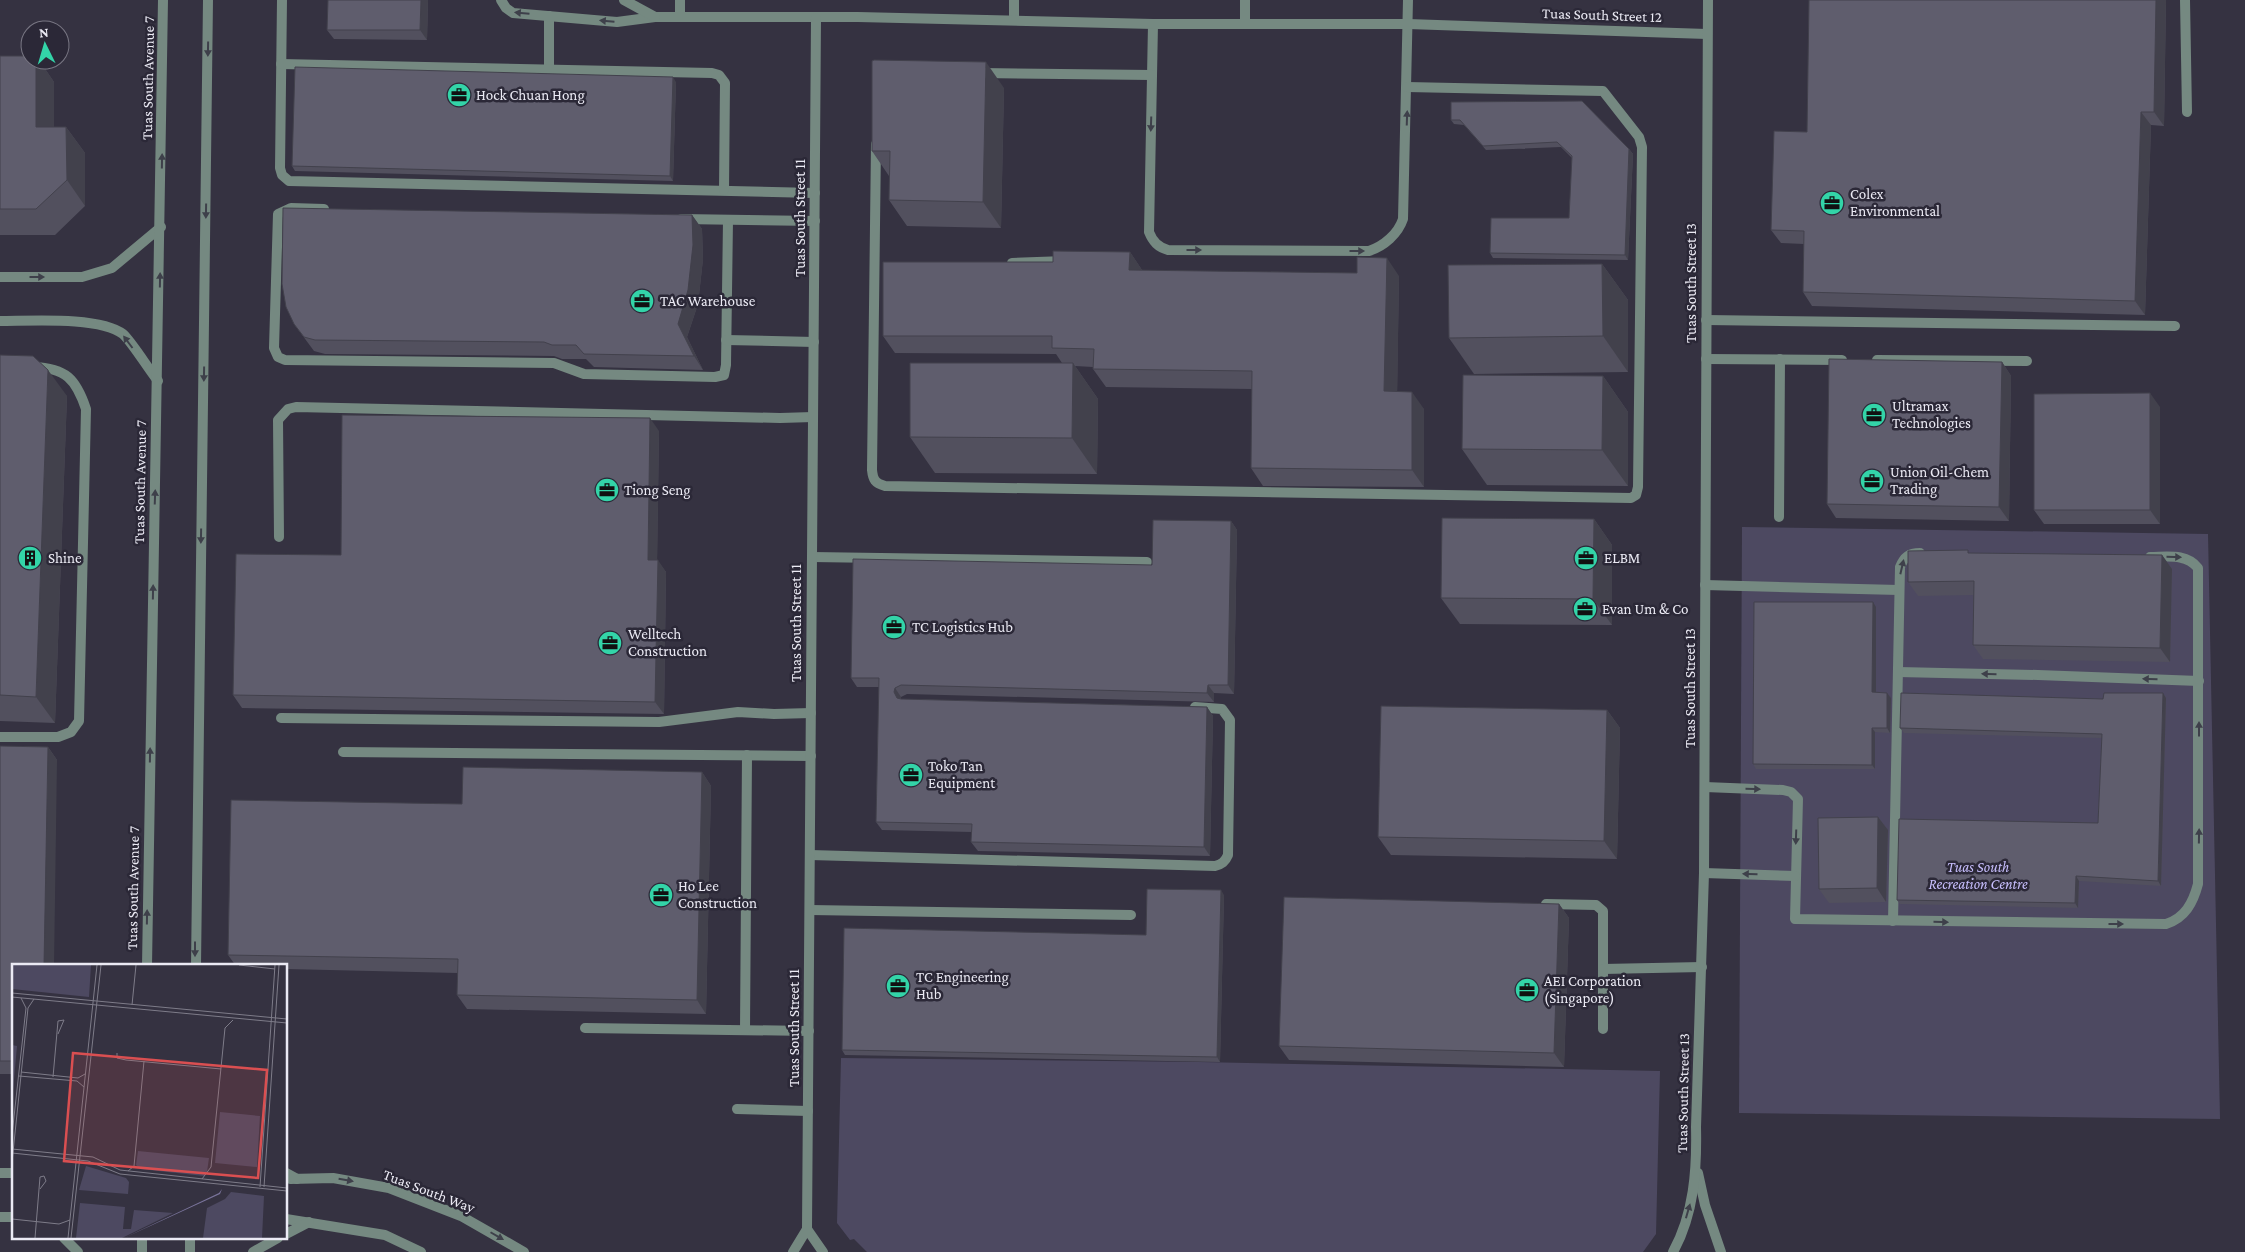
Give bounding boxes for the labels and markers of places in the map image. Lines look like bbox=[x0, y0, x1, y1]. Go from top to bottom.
office icon: Hock Chuan Hong bbox=[446, 82, 472, 108]
place label: Hock Chuan Hong bbox=[476, 87, 585, 104]
place label: Colex Environmental bbox=[1850, 186, 1940, 219]
office icon: Colex Environmental bbox=[1819, 190, 1845, 216]
office icon: TAC Warehouse bbox=[629, 288, 655, 314]
place label: TAC Warehouse bbox=[660, 293, 756, 309]
place label: Ultramax Technologies bbox=[1892, 398, 1971, 432]
office icon: Ultramax Technologies bbox=[1861, 402, 1887, 428]
place label: Union Oil-Chem Trading bbox=[1890, 464, 1989, 498]
office icon: Union Oil-Chem Trading bbox=[1859, 468, 1885, 494]
office icon: Tiong Seng bbox=[594, 477, 620, 503]
place label: Tiong Seng bbox=[624, 482, 691, 499]
building icon: Shine bbox=[17, 545, 43, 571]
office icon: ELBM bbox=[1573, 545, 1599, 571]
place label: Shine bbox=[48, 550, 82, 566]
place label: ELBM bbox=[1604, 550, 1640, 566]
office icon: Evan Um & Co bbox=[1572, 596, 1598, 622]
place label: Evan Um & Co bbox=[1602, 601, 1689, 617]
office icon: TC Logistics Hub bbox=[881, 614, 907, 640]
place label: TC Logistics Hub bbox=[912, 619, 1013, 636]
place label: Welltech Construction bbox=[628, 626, 707, 659]
office icon: Welltech Construction bbox=[597, 630, 623, 656]
place label: Toko Tan Equipment bbox=[928, 758, 996, 792]
office icon: Toko Tan Equipment bbox=[898, 762, 924, 788]
place label: Ho Lee Construction bbox=[678, 878, 757, 911]
office icon: Ho Lee Construction bbox=[648, 882, 674, 908]
place label: TC Engineering Hub bbox=[916, 969, 1009, 1002]
office icon: TC Engineering Hub bbox=[885, 973, 911, 999]
place label: AEI Corporation (Singapore) bbox=[1544, 973, 1641, 1007]
office icon: AEI Corporation (Singapore) bbox=[1514, 977, 1540, 1003]

